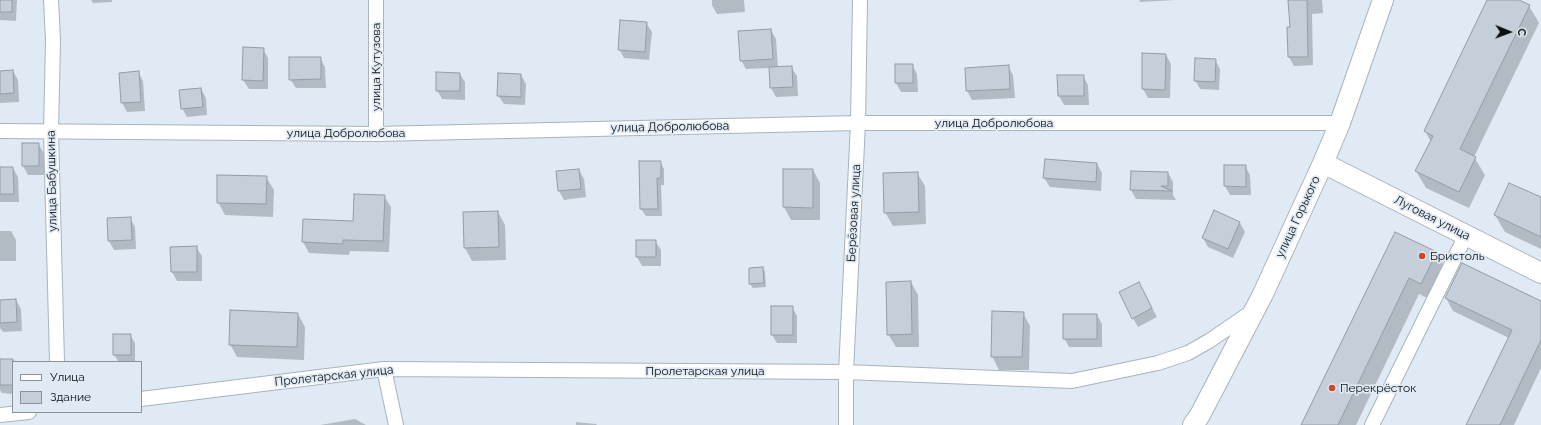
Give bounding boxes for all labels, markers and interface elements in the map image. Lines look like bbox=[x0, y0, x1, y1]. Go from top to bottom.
north arrow bbox=[1489, 12, 1529, 52]
street label: улица Кутузова bbox=[369, 23, 383, 111]
text: С bbox=[1515, 28, 1528, 36]
street label: улица Добролюбова bbox=[935, 116, 1053, 130]
street label: улица Добролюбова bbox=[611, 119, 729, 135]
street label: улица Добролюбова bbox=[287, 126, 405, 140]
street label: улица Бабушкина bbox=[44, 130, 60, 232]
street label: Берёзовая улица bbox=[844, 164, 864, 262]
street label: улица Горького bbox=[1273, 174, 1323, 260]
street label: Луговая улица bbox=[1392, 193, 1472, 243]
place label: Бристоль bbox=[1430, 249, 1484, 263]
marker: Бристоль bbox=[1417, 251, 1427, 261]
legend bbox=[12, 361, 142, 413]
street label: Пролетарская улица bbox=[274, 363, 394, 389]
street label: Пролетарская улица bbox=[645, 364, 765, 378]
text: Улица bbox=[50, 370, 85, 384]
place label: Перекрёсток bbox=[1340, 381, 1416, 395]
marker: Перекрёсток bbox=[1327, 383, 1337, 393]
text: Здание bbox=[50, 390, 91, 404]

